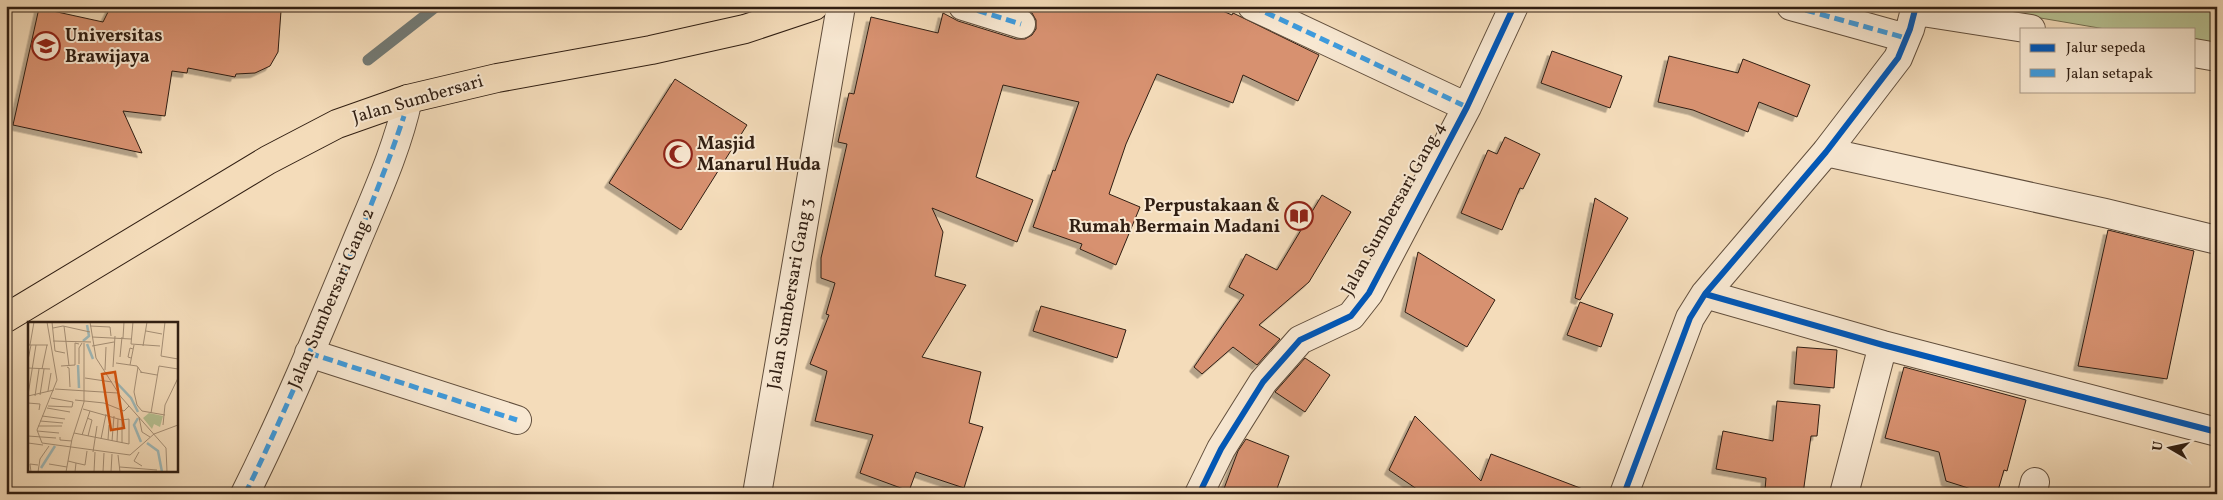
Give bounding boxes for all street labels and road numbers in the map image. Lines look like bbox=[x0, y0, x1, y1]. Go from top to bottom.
street label: Jalan Sumbersari bbox=[350, 69, 486, 131]
street label: Jalan Sumbersari Gang 4 bbox=[1336, 118, 1452, 300]
street label: Jalan Sumbersari Gang 3 bbox=[762, 196, 820, 392]
street label: Jalan Sumbersari Gang 2 bbox=[283, 205, 381, 393]

